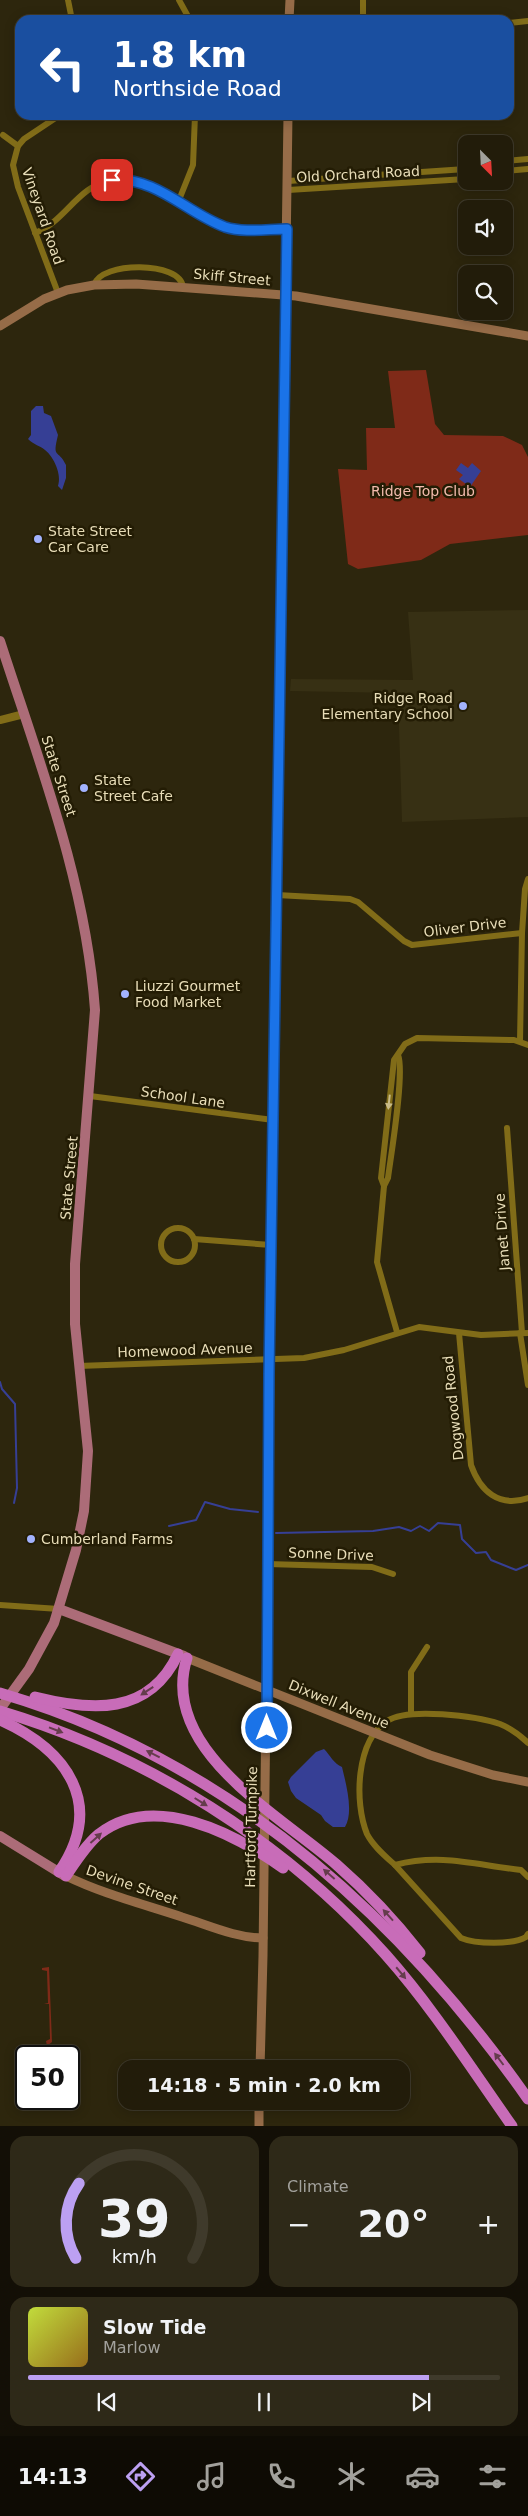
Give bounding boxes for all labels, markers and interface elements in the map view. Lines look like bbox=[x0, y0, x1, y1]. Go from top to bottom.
icon: left bbox=[30, 35, 95, 100]
text: 1.8 km bbox=[113, 35, 247, 75]
text: Northside Road bbox=[113, 76, 282, 101]
north arrow bbox=[458, 135, 512, 190]
map controls bbox=[458, 135, 513, 320]
pin bbox=[91, 159, 133, 201]
street label: Old Orchard Road bbox=[296, 163, 420, 185]
street label: Vineyard Road bbox=[19, 165, 67, 267]
icon: arrive bbox=[98, 166, 126, 194]
button: sound bbox=[458, 200, 513, 255]
button: search bbox=[458, 265, 513, 320]
street label: Skiff Street bbox=[193, 266, 272, 288]
park label: Ridge Top Club bbox=[371, 483, 475, 499]
place label: State Street Car Care bbox=[48, 523, 133, 555]
marker: State Street Car Care bbox=[32, 533, 44, 545]
place label: Ridge Road Elementary School bbox=[321, 690, 453, 722]
marker: Ridge Road Elementary School bbox=[457, 700, 469, 712]
street label: State Street bbox=[38, 734, 80, 819]
place label: State Street Cafe bbox=[94, 772, 173, 804]
marker: State Street Cafe bbox=[78, 782, 90, 794]
street label: Oliver Drive bbox=[423, 914, 507, 940]
place label: Liuzzi Gourmet Food Market bbox=[135, 978, 241, 1010]
marker: Liuzzi Gourmet Food Market bbox=[119, 988, 131, 1000]
street label: School Lane bbox=[140, 1083, 226, 1111]
one-way arrow bbox=[385, 1094, 393, 1110]
street label: State Street bbox=[57, 1135, 81, 1221]
street label: Janet Drive bbox=[491, 1193, 513, 1272]
street label: Homewood Avenue bbox=[117, 1340, 253, 1360]
street label: Dogwood Road bbox=[440, 1355, 466, 1461]
place label: Cumberland Farms bbox=[41, 1531, 173, 1547]
marker: Cumberland Farms bbox=[25, 1533, 37, 1545]
street label: Sonne Drive bbox=[288, 1545, 374, 1563]
street label: Dixwell Avenue bbox=[286, 1676, 392, 1732]
one-way arrow bbox=[141, 1686, 154, 1695]
position arrow bbox=[240, 1701, 292, 1753]
one-way arrow bbox=[49, 1726, 64, 1734]
one-way arrow bbox=[146, 1750, 160, 1758]
street label: Hartford Turnpike bbox=[242, 1766, 260, 1888]
one-way arrow bbox=[195, 1797, 208, 1807]
one-way arrow bbox=[89, 1832, 101, 1844]
street label: Devine Street bbox=[84, 1862, 180, 1908]
one-way arrow bbox=[323, 1868, 336, 1879]
one-way arrow bbox=[382, 1910, 394, 1922]
one-way arrow bbox=[396, 1967, 407, 1980]
speed limit sign: 50 bbox=[15, 2045, 80, 2110]
one-way arrow bbox=[494, 2053, 505, 2066]
text: 14:18 · 5 min · 2.0 km bbox=[147, 2074, 381, 2096]
text: Climate bbox=[287, 2177, 349, 2196]
text: 39 bbox=[98, 2189, 171, 2249]
text: 20° bbox=[358, 2202, 429, 2246]
text: − bbox=[287, 2208, 310, 2241]
text: + bbox=[477, 2208, 500, 2241]
text: km/h bbox=[112, 2246, 157, 2267]
text: Slow Tide bbox=[103, 2316, 206, 2338]
text: Marlow bbox=[103, 2338, 161, 2357]
icon: previous bbox=[93, 2388, 121, 2416]
icon: pause bbox=[250, 2388, 278, 2416]
icon: next bbox=[407, 2388, 435, 2416]
icon: directions bbox=[123, 2459, 158, 2494]
icon: music bbox=[194, 2459, 229, 2494]
icon: phone bbox=[264, 2459, 299, 2494]
icon: climate bbox=[334, 2459, 369, 2494]
icon: car bbox=[405, 2459, 440, 2494]
icon: filters bbox=[475, 2459, 510, 2494]
text: 14:13 bbox=[18, 2464, 88, 2489]

